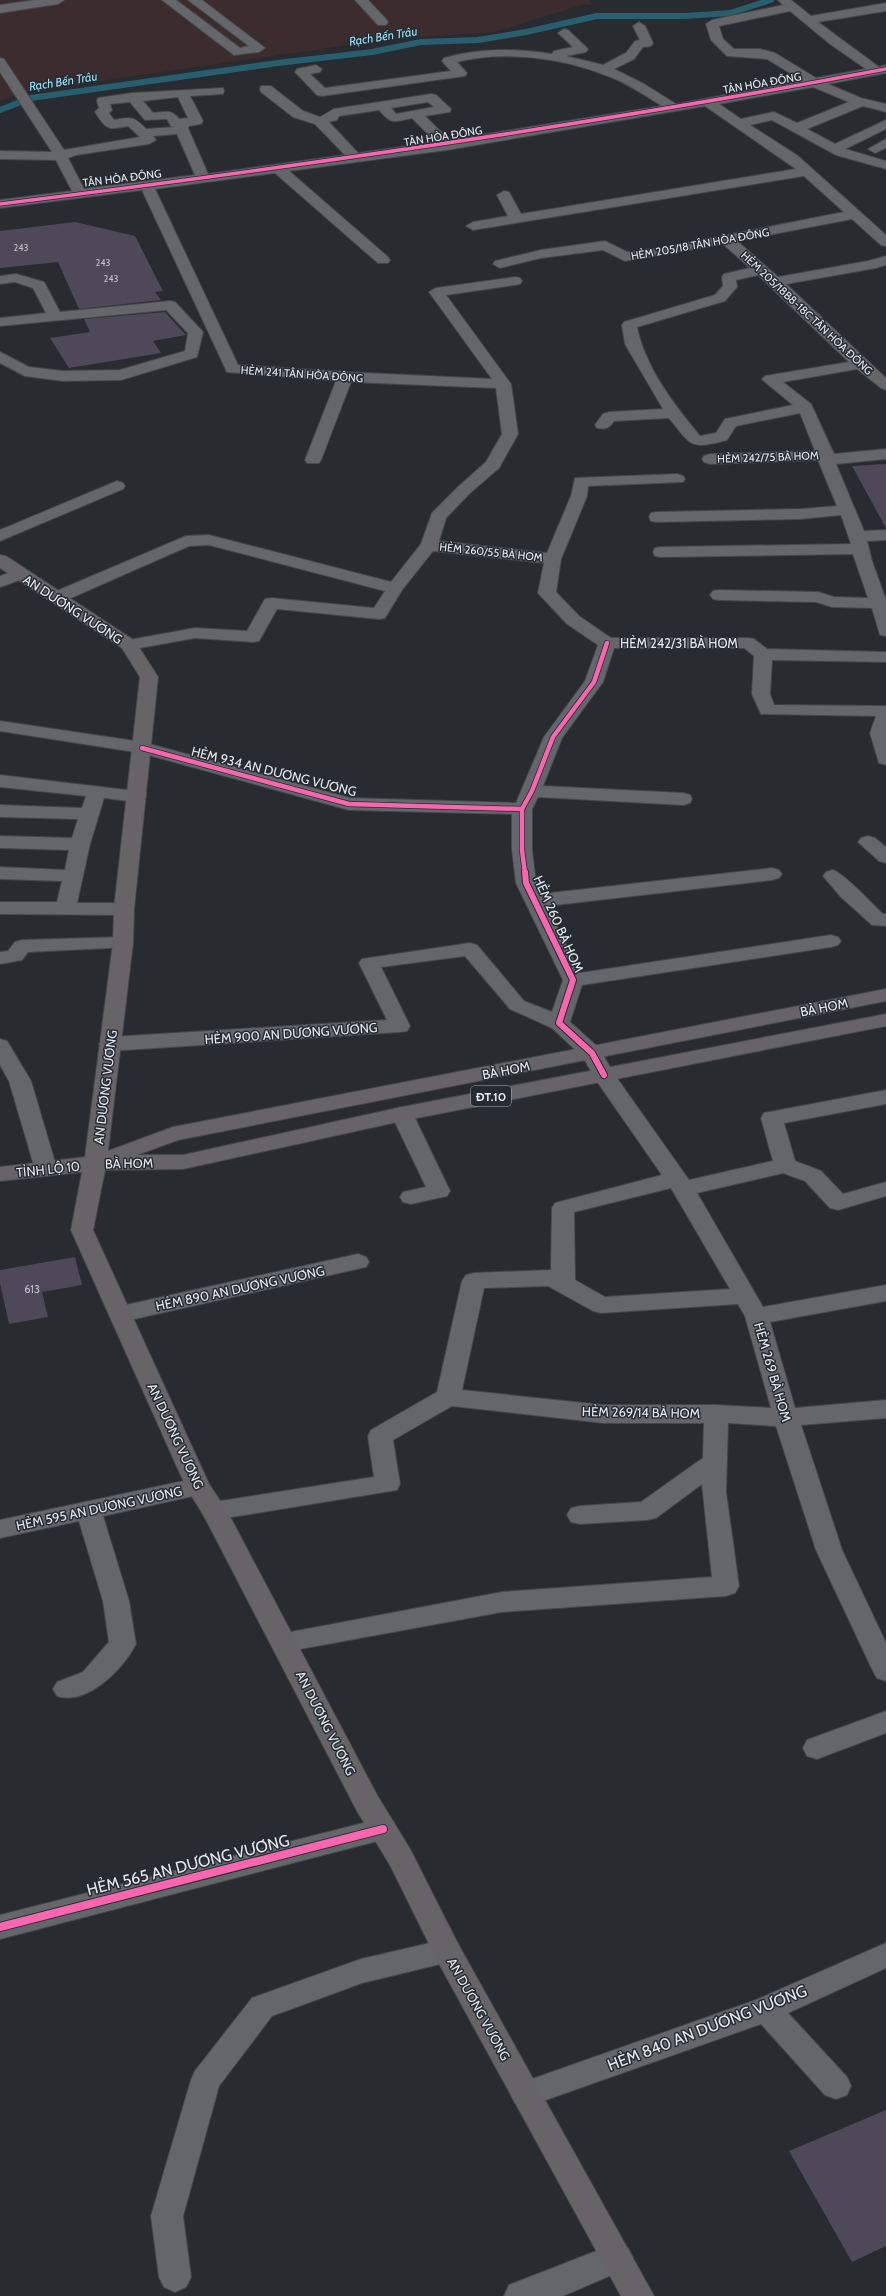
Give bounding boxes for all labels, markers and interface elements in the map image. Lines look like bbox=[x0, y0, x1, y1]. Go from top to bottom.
water label: Rạch Bến Trâu bbox=[348, 23, 418, 49]
water label: Rạch Bến Trâu bbox=[28, 68, 98, 94]
street label: TÂN HÒA ĐÔNG bbox=[722, 69, 802, 97]
street label: TÂN HÒA ĐÔNG bbox=[403, 123, 483, 149]
street label: TÂN HÒA ĐÔNG bbox=[82, 166, 162, 190]
street label: HẺM 205/18 TÂN HÒA ĐÔNG bbox=[630, 225, 770, 263]
house number: 243 bbox=[14, 242, 29, 253]
street label: HẺM 205/18B8-18C TÂN HÒA ĐÔNG bbox=[738, 248, 876, 378]
house number: 243 bbox=[96, 257, 111, 268]
house number: 243 bbox=[104, 273, 119, 284]
street label: HẺM 241 TÂN HÒA ĐÔNG bbox=[240, 363, 364, 385]
street label: HẺM 242/75 BÀ HOM bbox=[717, 448, 819, 466]
street label: HẺM 260/55 BÀ HOM bbox=[439, 540, 543, 564]
street label: AN DƯƠNG VƯƠNG bbox=[20, 571, 126, 647]
street label: HẺM 242/31 BÀ HOM bbox=[620, 634, 738, 651]
street label: HẺM 934 AN DƯƠNG VƯƠNG bbox=[190, 743, 359, 799]
street label: HẺM 260 BÀ HOM bbox=[530, 873, 588, 975]
street label: BÀ HOM bbox=[799, 994, 849, 1019]
street label: HẺM 900 AN DƯƠNG VƯƠNG bbox=[204, 1019, 378, 1047]
street label: AN DƯƠNG VƯƠNG bbox=[90, 1029, 120, 1145]
street label: BÀ HOM bbox=[481, 1057, 531, 1082]
road number: ĐT.10 bbox=[471, 1086, 511, 1106]
street label: BÀ HOM bbox=[105, 1154, 153, 1171]
street label: TỈNH LỘ 10 bbox=[15, 1157, 81, 1180]
street label: HẺM 890 AN DƯƠNG VƯƠNG bbox=[154, 1262, 326, 1314]
house number: 613 bbox=[24, 1282, 40, 1296]
street label: HẺM 269 BÀ HOM bbox=[751, 1320, 796, 1424]
street label: AN DƯƠNG VƯƠNG bbox=[144, 1380, 208, 1492]
street label: HẺM 269/14 BÀ HOM bbox=[582, 1402, 700, 1421]
street label: HẺM 595 AN DƯƠNG VƯƠNG bbox=[15, 1483, 184, 1533]
street label: AN DƯƠNG VƯƠNG bbox=[293, 1668, 359, 1778]
street label: HẺM 565 AN DƯƠNG VƯƠNG bbox=[85, 1831, 291, 1899]
street label: AN DƯƠNG VƯƠNG bbox=[444, 1955, 514, 2063]
street label: HẺM 840 AN DƯƠNG VƯƠNG bbox=[605, 1981, 809, 2075]

